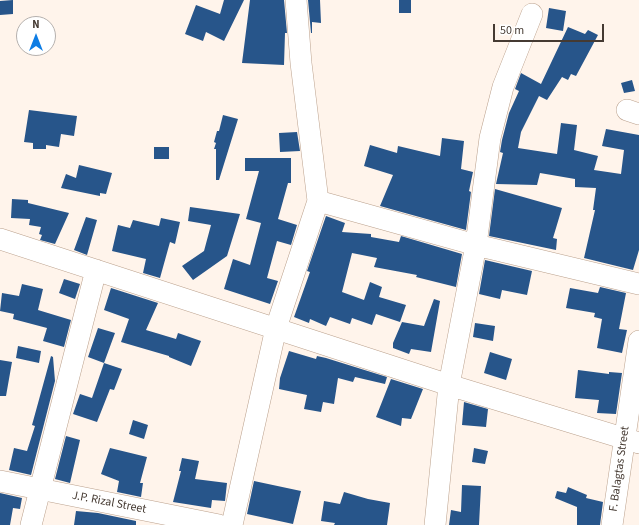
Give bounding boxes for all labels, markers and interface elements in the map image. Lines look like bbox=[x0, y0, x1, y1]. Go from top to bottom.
north arrow bbox=[16, 16, 56, 56]
scale bar bbox=[495, 16, 606, 42]
text: N bbox=[32, 17, 40, 32]
text: 50 m bbox=[500, 22, 524, 39]
street label: F. Balagtas Street bbox=[607, 425, 633, 513]
street label: J.P. Rizal Street bbox=[71, 489, 147, 517]

